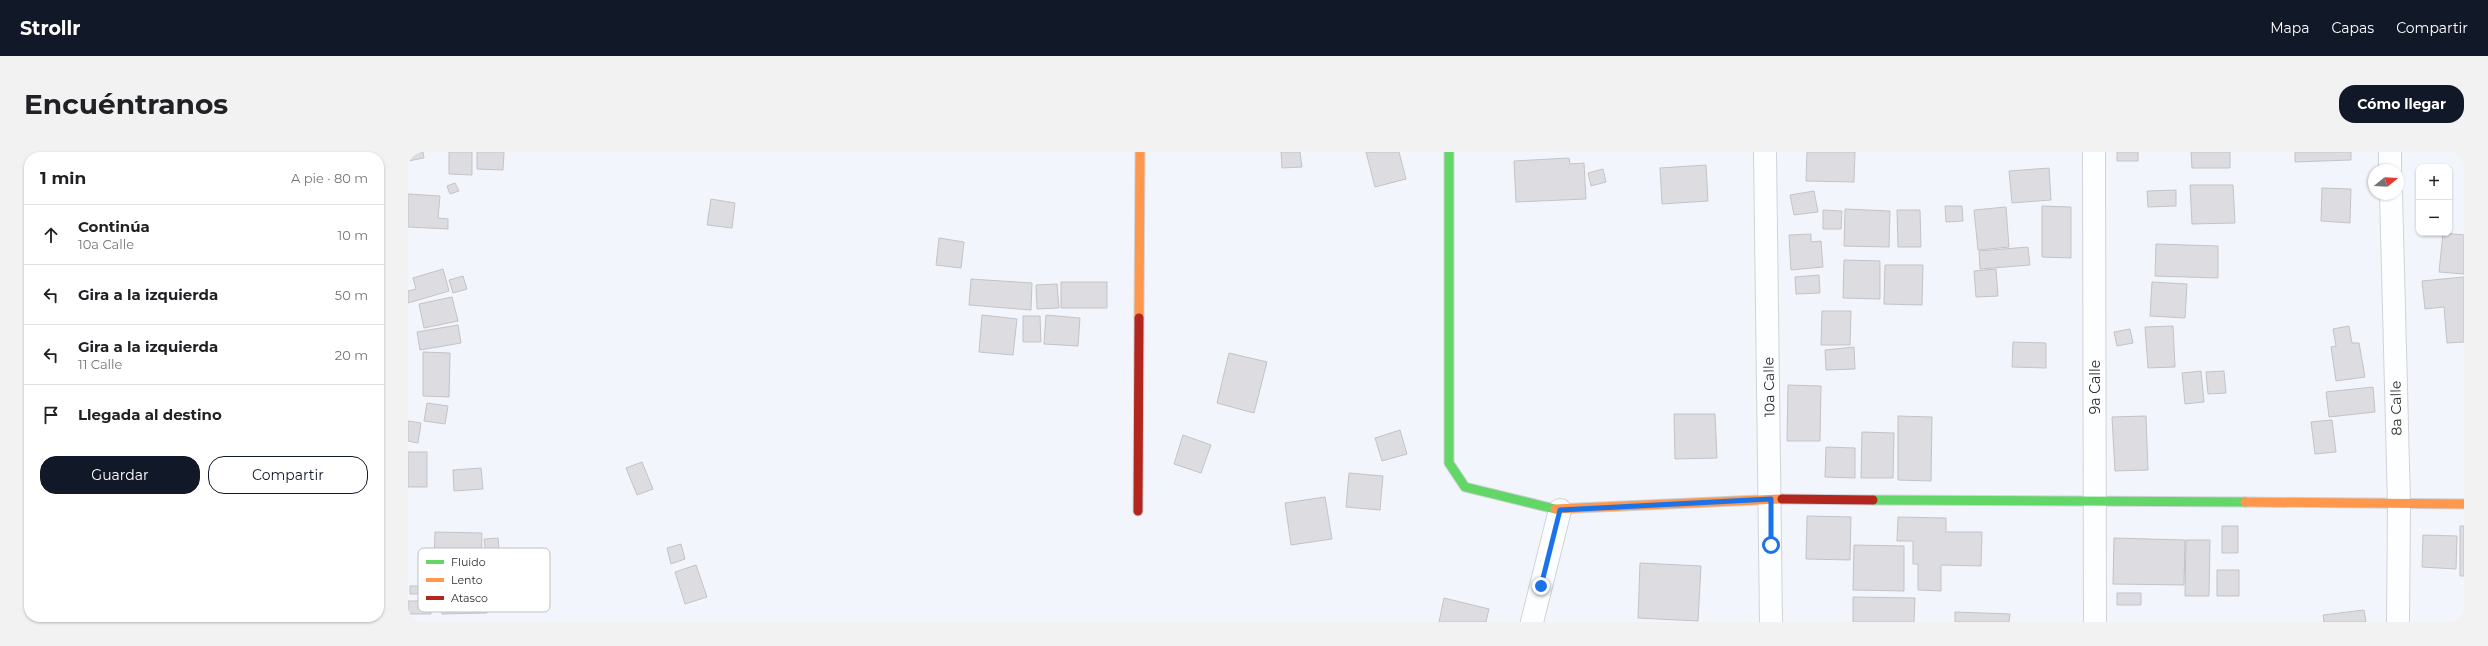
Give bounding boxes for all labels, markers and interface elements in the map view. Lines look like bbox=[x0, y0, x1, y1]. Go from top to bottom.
text: Strollr bbox=[20, 17, 81, 40]
text: Mapa bbox=[2270, 19, 2310, 37]
text: Capas bbox=[2332, 19, 2374, 37]
text: Compartir bbox=[2396, 19, 2468, 37]
button: Cómo llegar bbox=[2339, 85, 2464, 123]
text: Encuéntranos bbox=[24, 87, 228, 121]
north arrow bbox=[2368, 164, 2404, 200]
map controls bbox=[2416, 164, 2452, 236]
button: + bbox=[2416, 164, 2452, 200]
text: 1 min bbox=[40, 168, 86, 188]
text: A pie · 80 m bbox=[291, 170, 368, 186]
button: − bbox=[2416, 200, 2452, 236]
text: Continúa bbox=[78, 217, 150, 236]
icon: ahead bbox=[40, 224, 62, 246]
text: 10 m bbox=[338, 227, 368, 243]
text: 10a Calle bbox=[78, 236, 134, 252]
icon: left bbox=[40, 284, 62, 306]
text: Gira a la izquierda bbox=[78, 285, 218, 304]
text: 50 m bbox=[335, 287, 368, 303]
text: Gira a la izquierda bbox=[78, 337, 218, 356]
icon: left bbox=[40, 344, 62, 366]
text: 20 m bbox=[335, 347, 368, 363]
text: 11 Calle bbox=[78, 356, 122, 372]
street label: 10a Calle bbox=[1759, 357, 1779, 417]
street label: 9a Calle bbox=[2086, 360, 2104, 414]
street label: 8a Calle bbox=[2387, 380, 2405, 436]
icon: arrive bbox=[40, 404, 62, 426]
text: Llegada al destino bbox=[78, 405, 222, 424]
button: Guardar bbox=[40, 456, 200, 494]
button: Compartir bbox=[208, 456, 368, 494]
route start bbox=[1762, 536, 1780, 554]
legend bbox=[418, 548, 550, 612]
text: Fluido bbox=[451, 555, 486, 569]
text: Lento bbox=[451, 573, 483, 587]
route end bbox=[1532, 577, 1550, 595]
text: Atasco bbox=[451, 591, 488, 605]

